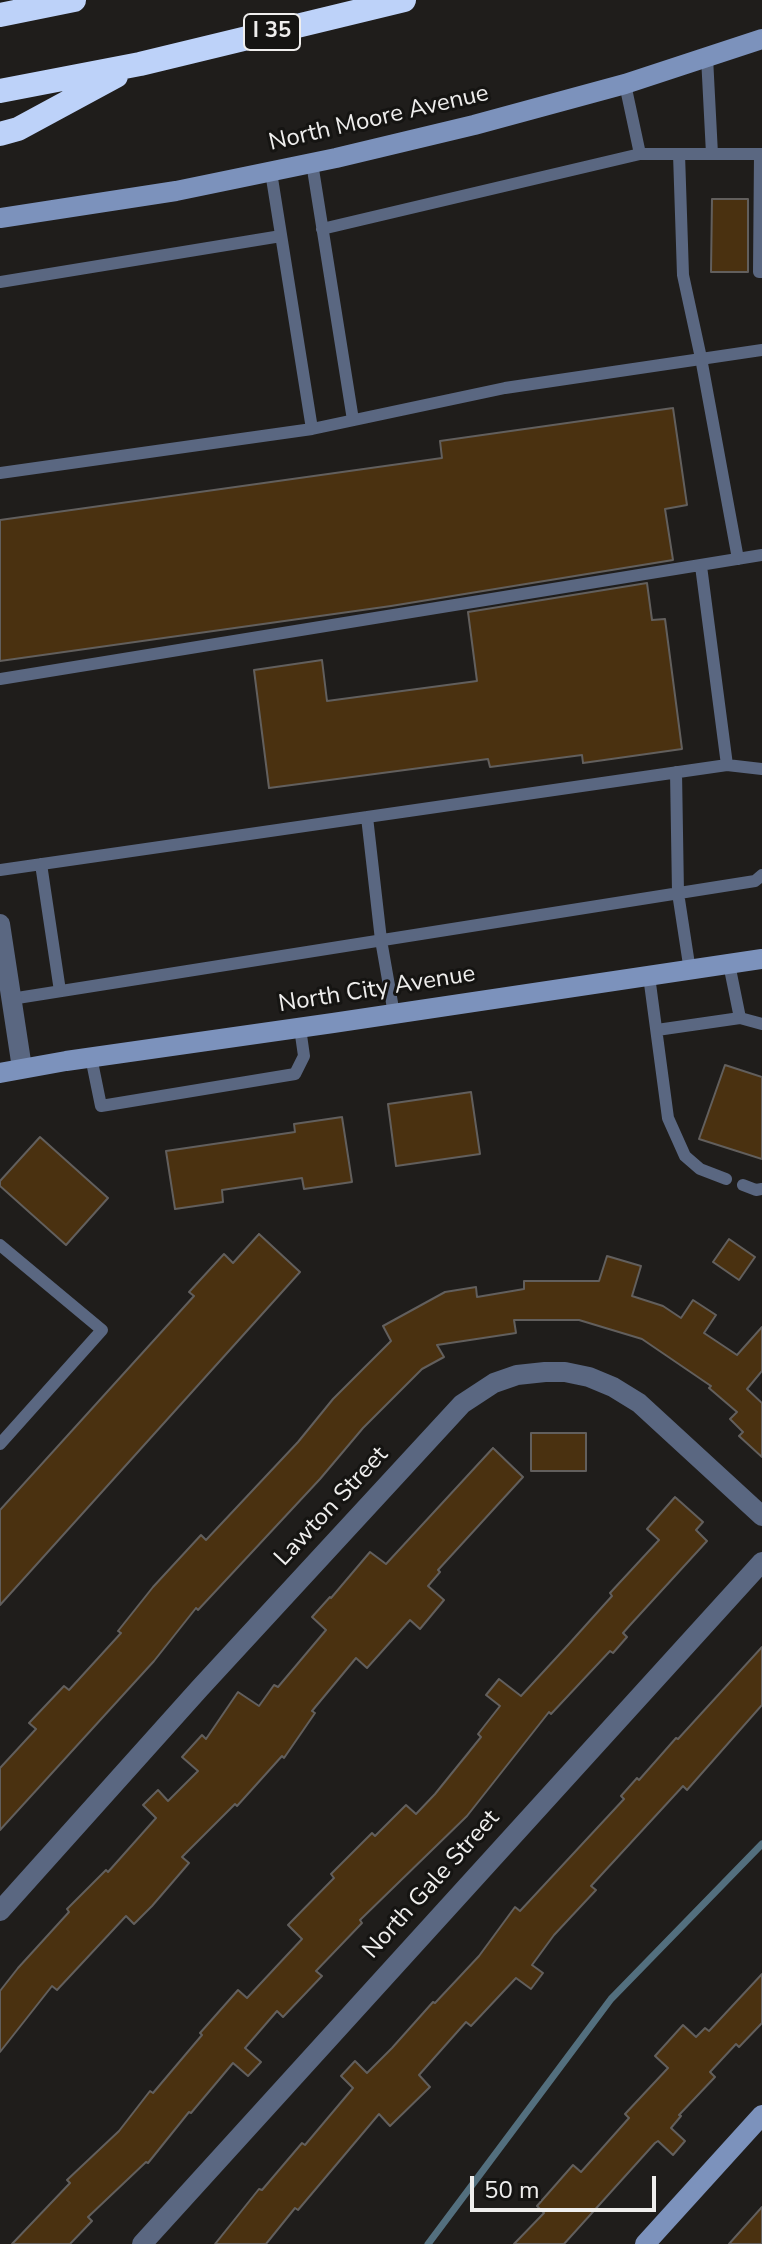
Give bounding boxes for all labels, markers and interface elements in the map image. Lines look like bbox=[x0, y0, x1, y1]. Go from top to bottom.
road number: I 35 bbox=[244, 14, 300, 50]
street label: North Moore Avenue bbox=[266, 80, 492, 158]
street label: North City Avenue bbox=[276, 960, 478, 1020]
street label: Lawton Street bbox=[269, 1441, 395, 1573]
street label: North Gale Street bbox=[358, 1805, 506, 1965]
scale bar bbox=[474, 2160, 660, 2210]
text: 50 m bbox=[484, 2174, 540, 2206]

